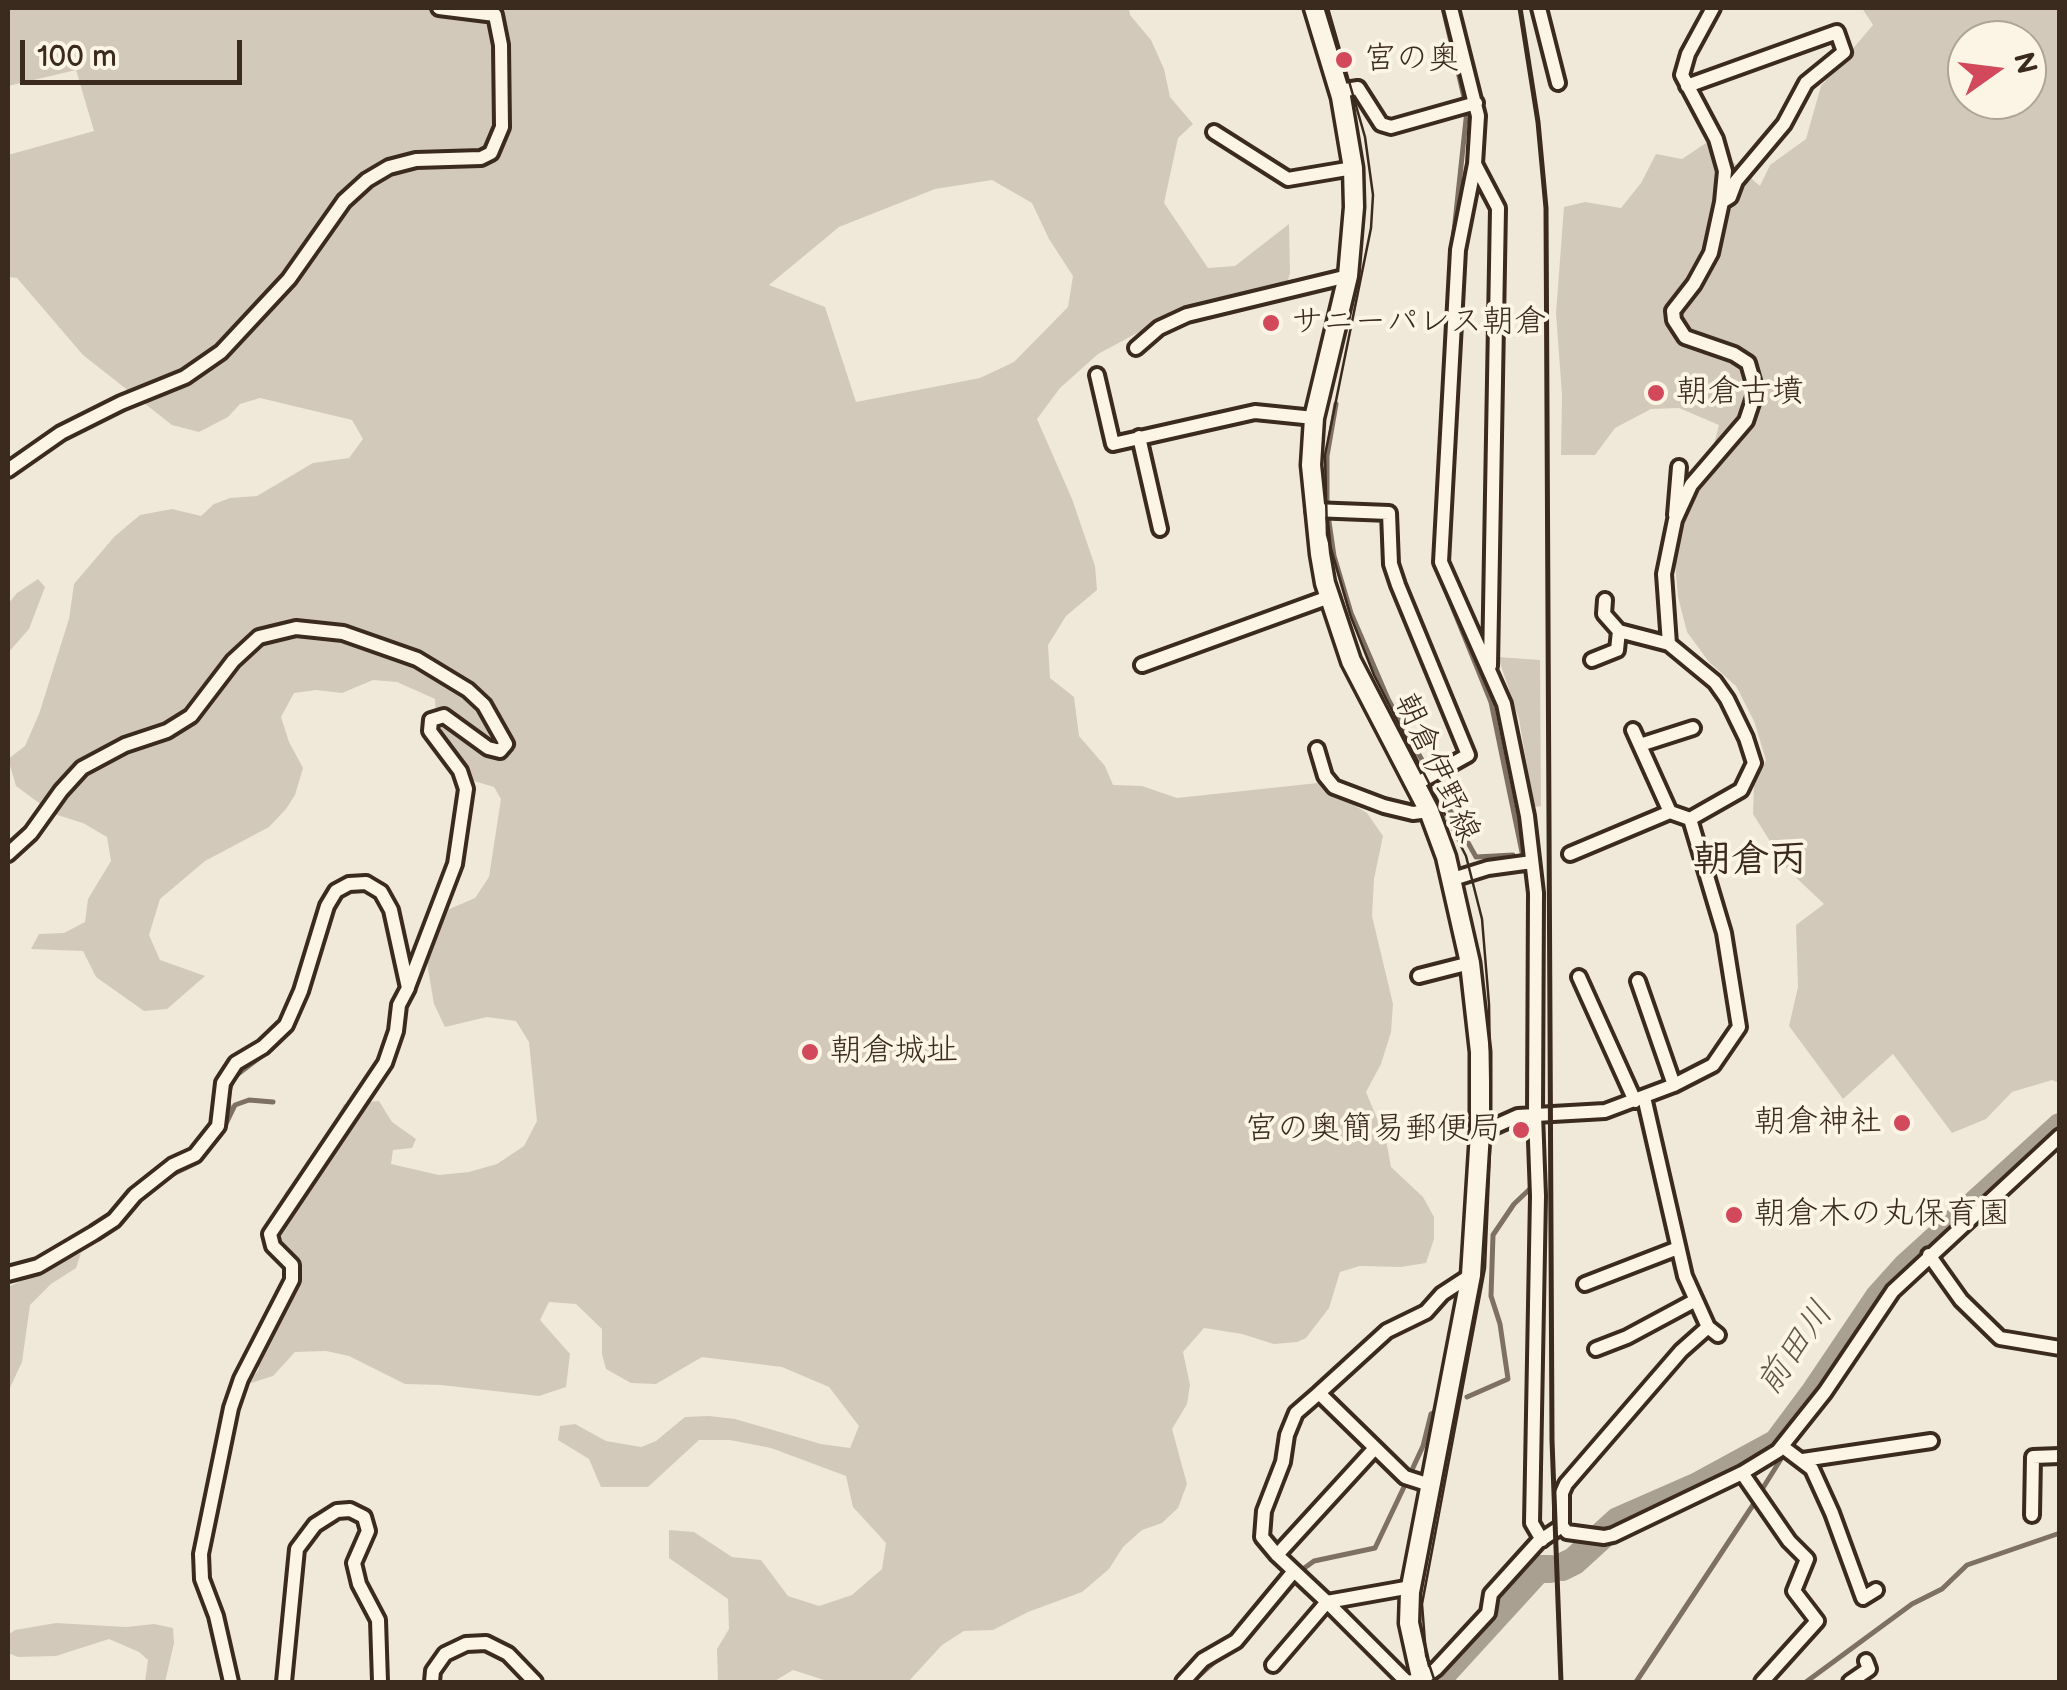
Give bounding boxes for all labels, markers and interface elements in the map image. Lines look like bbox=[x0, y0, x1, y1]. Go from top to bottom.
scale bar bbox=[25, 20, 248, 82]
north arrow bbox=[1947, 20, 2047, 120]
text: 100 m bbox=[37, 39, 117, 75]
place label: 宮の奥 bbox=[1364, 41, 1460, 79]
marker: 宮の奥 bbox=[1333, 49, 1355, 71]
text: N bbox=[2006, 49, 2043, 77]
place label: サニーパレス朝倉 bbox=[1291, 304, 1546, 342]
marker: サニーパレス朝倉 bbox=[1260, 312, 1282, 334]
place label: 朝倉古墳 bbox=[1676, 374, 1804, 412]
marker: 朝倉古墳 bbox=[1645, 382, 1667, 404]
street label: 朝倉伊野線 bbox=[1385, 687, 1487, 849]
district label: 朝倉丙 bbox=[1693, 838, 1807, 884]
place label: 朝倉城址 bbox=[830, 1033, 958, 1071]
marker: 朝倉城址 bbox=[799, 1041, 821, 1063]
place label: 朝倉神社 bbox=[1754, 1104, 1882, 1142]
place label: 宮の奥簡易郵便局 bbox=[1245, 1111, 1501, 1149]
marker: 朝倉神社 bbox=[1891, 1112, 1913, 1134]
marker: 宮の奥簡易郵便局 bbox=[1510, 1119, 1532, 1141]
place label: 朝倉木の丸保育園 bbox=[1754, 1196, 2010, 1234]
marker: 朝倉木の丸保育園 bbox=[1723, 1204, 1745, 1226]
water label: 前田川 bbox=[1749, 1294, 1843, 1404]

